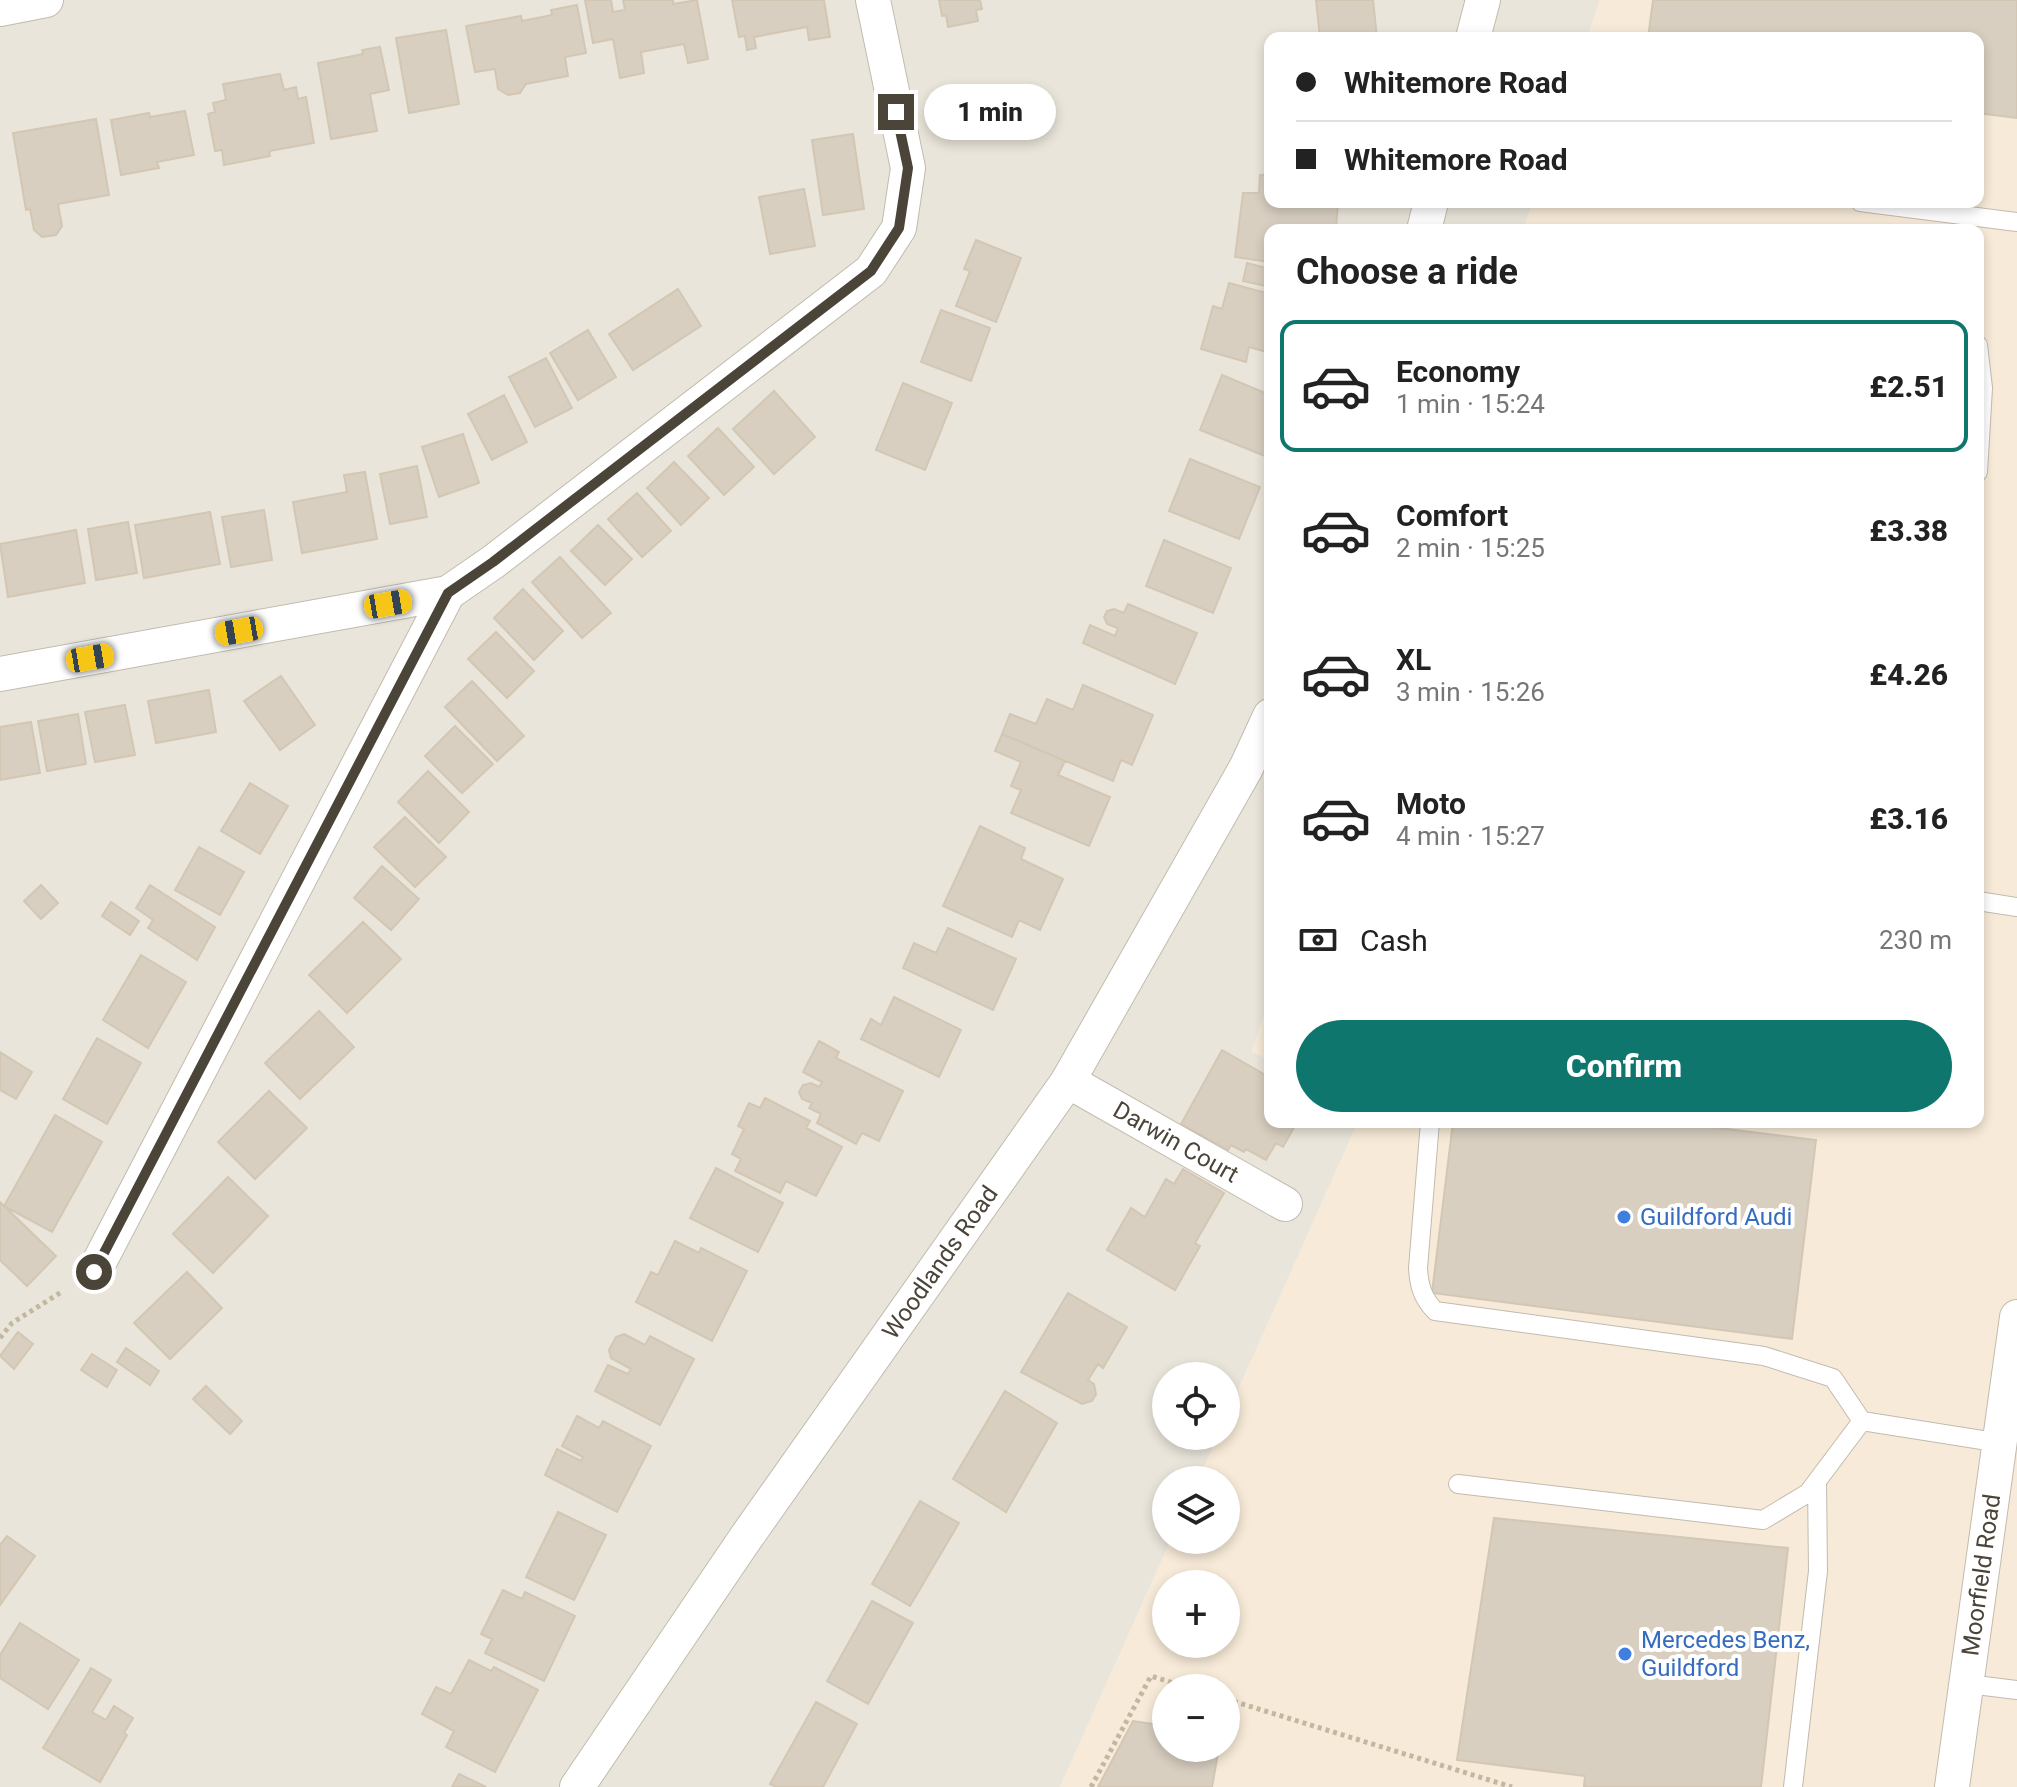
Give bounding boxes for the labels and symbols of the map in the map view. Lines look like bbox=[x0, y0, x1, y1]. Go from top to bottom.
callout: 1 min bbox=[924, 84, 1056, 140]
route end bbox=[878, 94, 914, 130]
car bbox=[362, 588, 414, 620]
car bbox=[213, 615, 265, 647]
car bbox=[64, 642, 116, 674]
street label: Darwin Court bbox=[1108, 1096, 1244, 1189]
street label: Woodlands Road bbox=[876, 1180, 1004, 1344]
place label: Guildford Audi bbox=[1640, 1203, 1792, 1231]
marker: Guildford Audi bbox=[1615, 1208, 1633, 1226]
route start bbox=[76, 1254, 112, 1290]
street label: Moorfield Road bbox=[1956, 1492, 2006, 1658]
place label: Mercedes Benz, Guildford bbox=[1641, 1626, 1810, 1682]
marker: Mercedes Benz, Guildford bbox=[1616, 1645, 1634, 1663]

